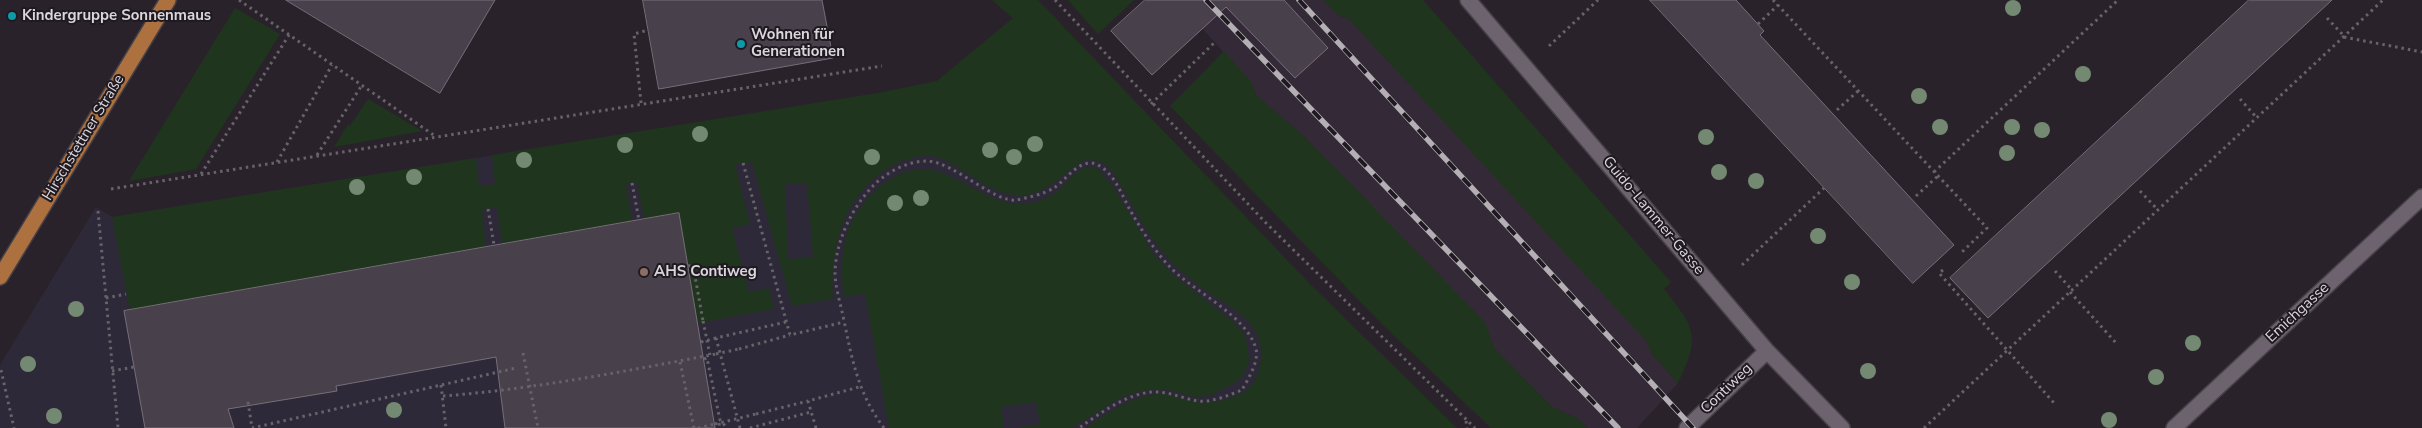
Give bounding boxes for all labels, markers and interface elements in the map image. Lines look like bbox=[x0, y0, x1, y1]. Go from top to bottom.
place label: Kindergruppe Sonnenmaus bbox=[22, 7, 211, 25]
marker: Kindergruppe Sonnenmaus bbox=[6, 10, 18, 22]
place label: Wohnen für Generationen bbox=[751, 26, 845, 61]
marker: Wohnen für Generationen bbox=[735, 38, 747, 50]
street label: Hirschstettner Straße bbox=[39, 72, 129, 204]
street label: Guido-Lammer-Gasse bbox=[1598, 153, 1708, 279]
place label: AHS Contiweg bbox=[654, 263, 757, 281]
marker: AHS Contiweg bbox=[638, 266, 650, 278]
street label: Emichgasse bbox=[2263, 279, 2333, 347]
street label: Contiweg bbox=[1698, 360, 1756, 418]

